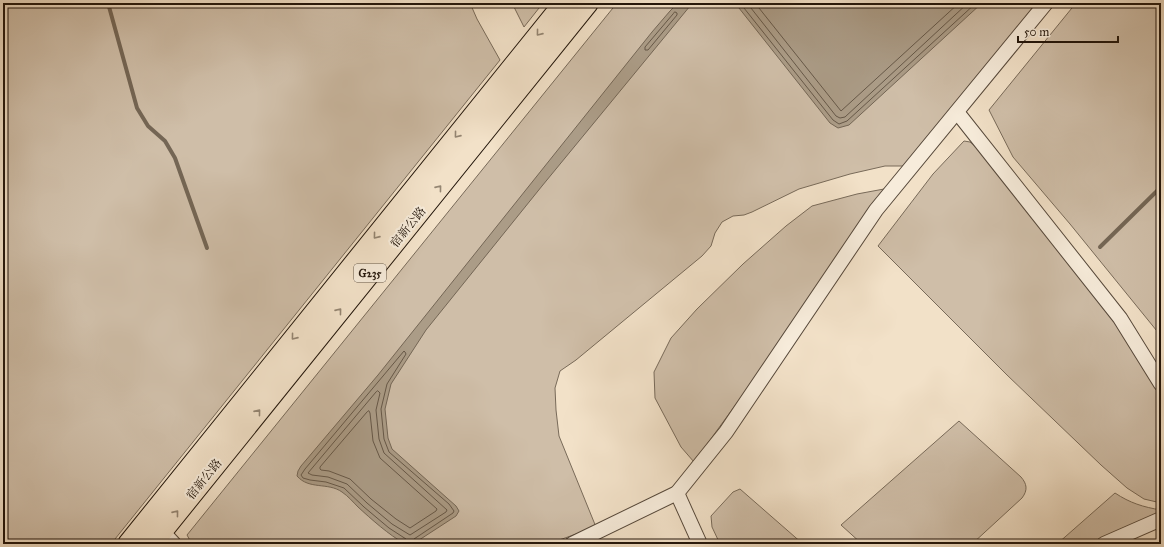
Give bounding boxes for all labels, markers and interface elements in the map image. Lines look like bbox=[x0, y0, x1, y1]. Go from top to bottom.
scale bar bbox=[1018, 18, 1118, 44]
text: 50 m bbox=[1024, 25, 1049, 39]
one-way arrow bbox=[537, 29, 544, 36]
one-way arrow bbox=[455, 130, 462, 137]
one-way arrow bbox=[434, 186, 441, 193]
street label: 宿新公路 bbox=[387, 204, 429, 250]
one-way arrow bbox=[373, 231, 380, 238]
road number: G235 bbox=[354, 264, 386, 282]
one-way arrow bbox=[335, 309, 342, 316]
one-way arrow bbox=[292, 332, 299, 339]
one-way arrow bbox=[253, 410, 260, 417]
street label: 宿新公路 bbox=[183, 456, 225, 502]
one-way arrow bbox=[172, 511, 179, 518]

